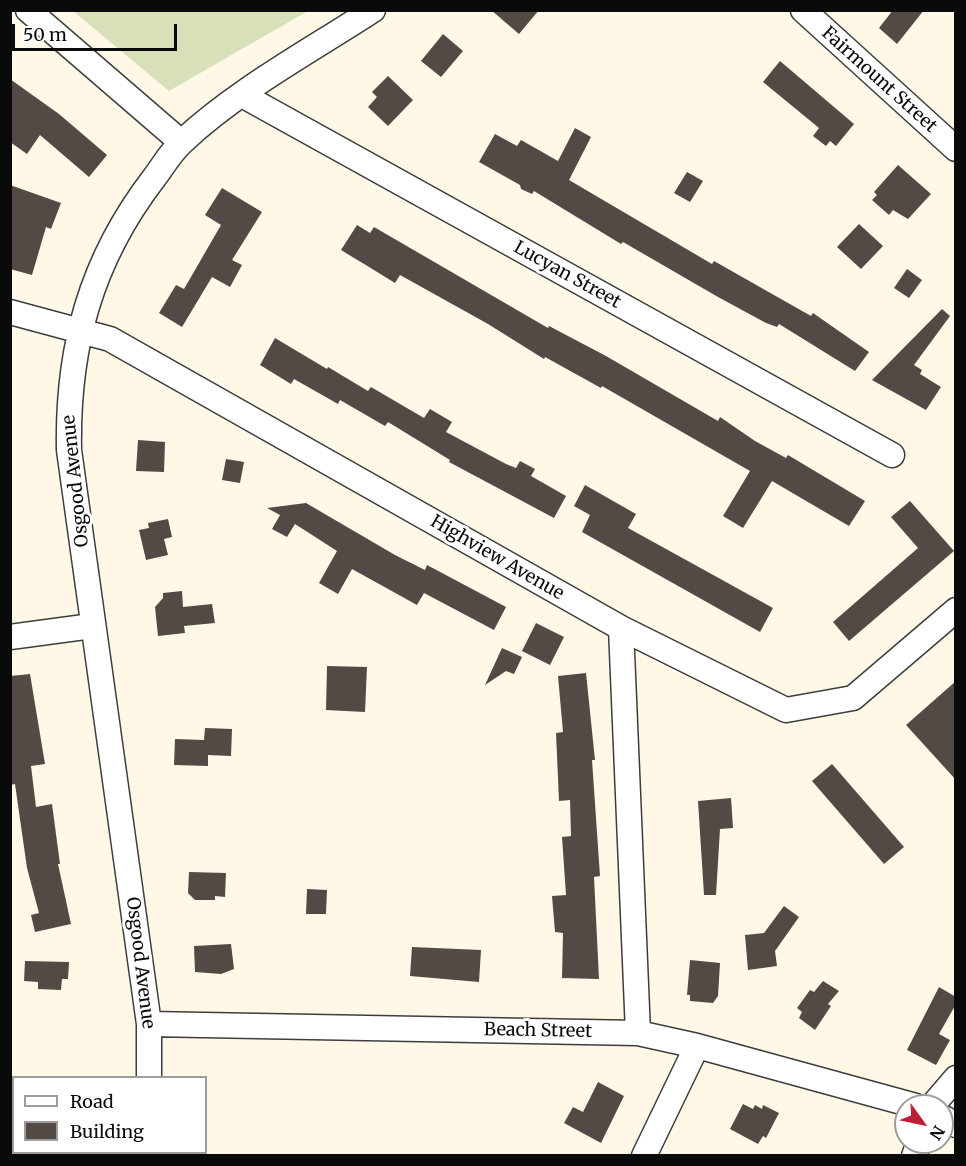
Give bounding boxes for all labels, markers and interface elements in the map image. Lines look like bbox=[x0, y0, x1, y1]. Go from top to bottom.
scale bar bbox=[15, 12, 180, 50]
text: 50 m bbox=[23, 23, 67, 46]
street label: Fairmount Street bbox=[817, 23, 941, 137]
street label: Lucyan Street bbox=[510, 237, 624, 313]
street label: Osgood Avenue bbox=[58, 414, 94, 548]
street label: Highview Avenue bbox=[426, 511, 568, 605]
street label: Osgood Avenue bbox=[121, 896, 159, 1030]
street label: Beach Street bbox=[484, 1019, 592, 1043]
legend bbox=[12, 1076, 207, 1154]
text: Road bbox=[70, 1090, 114, 1113]
north arrow bbox=[894, 1094, 954, 1154]
text: Building bbox=[70, 1120, 144, 1143]
text: N bbox=[926, 1122, 949, 1143]

